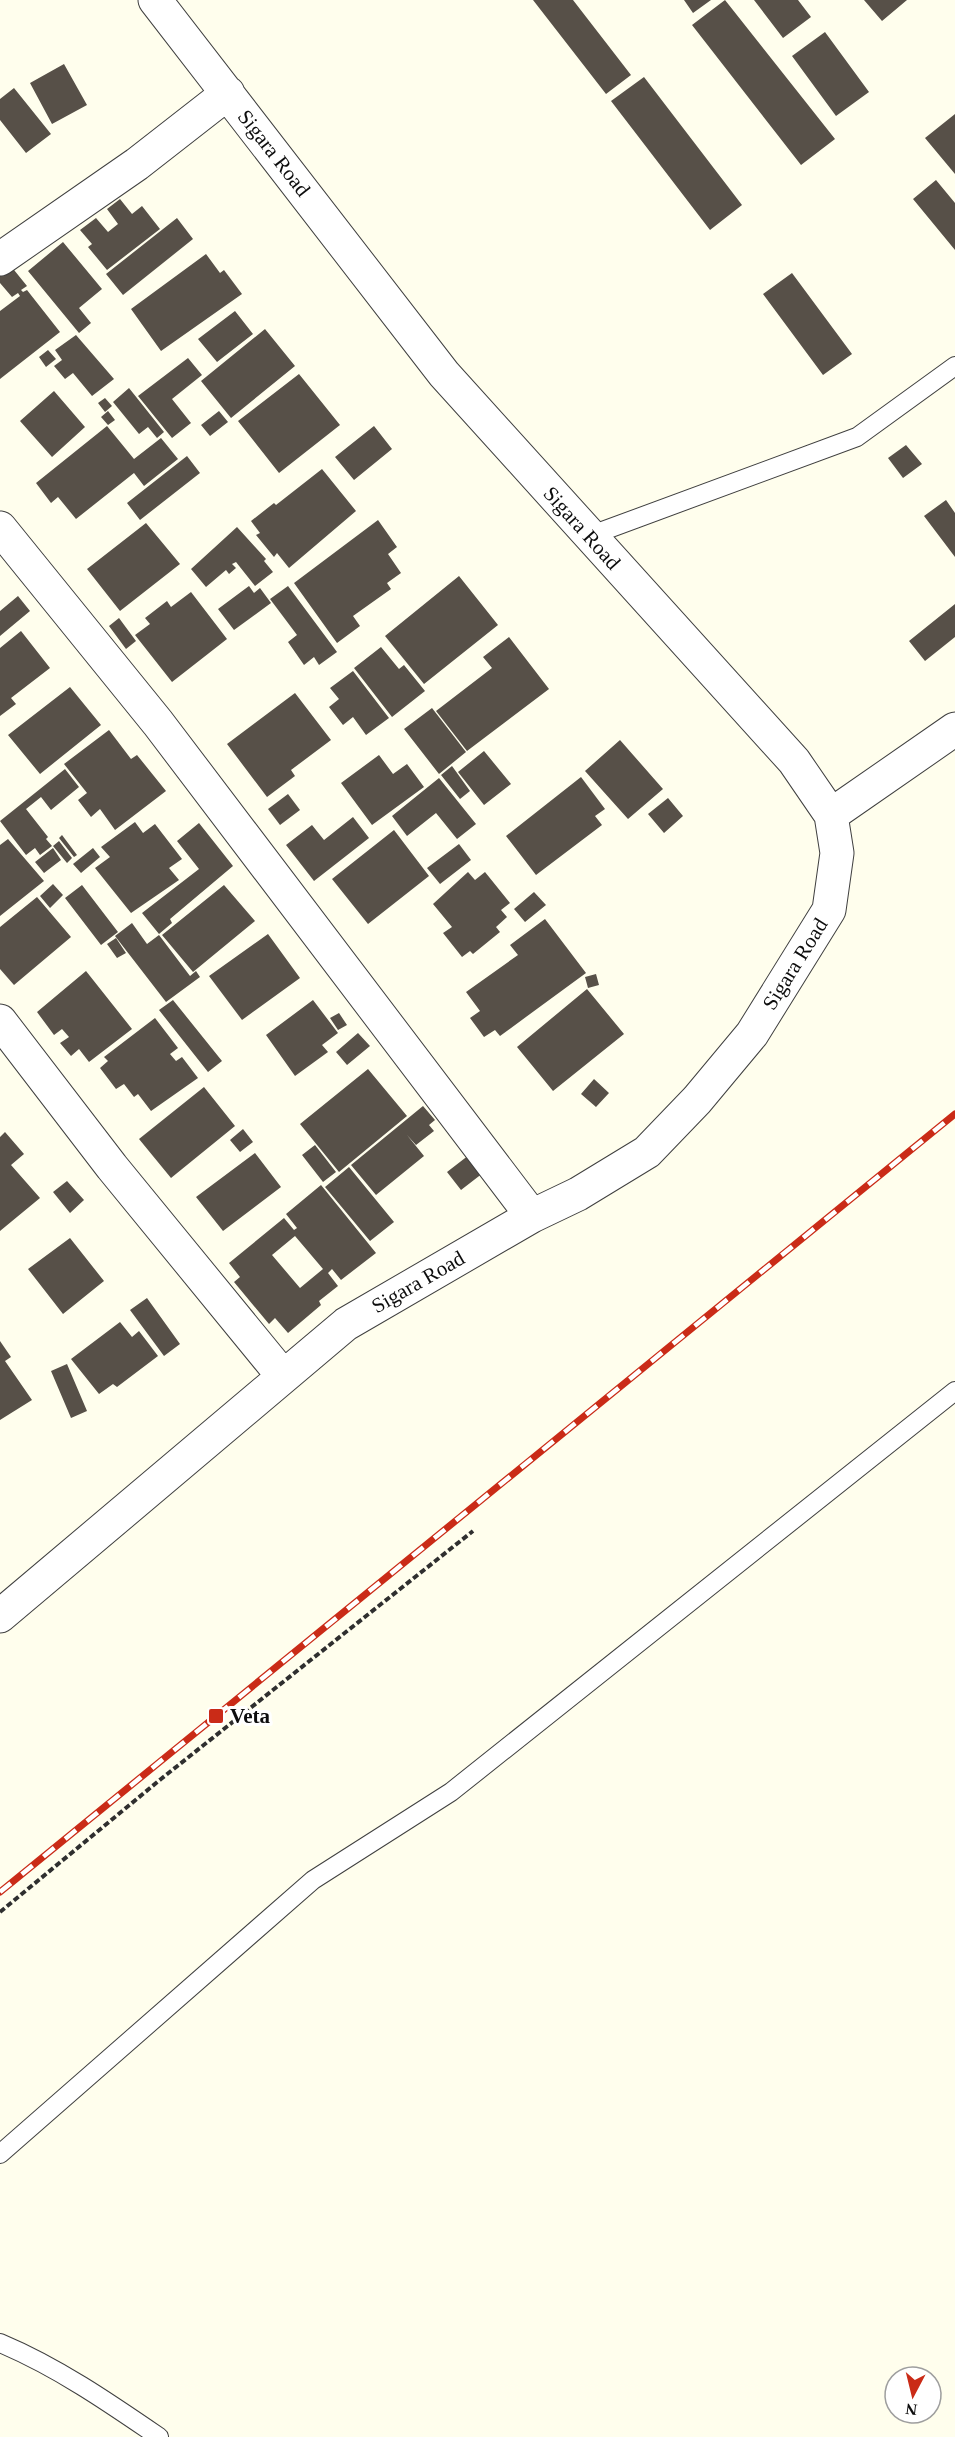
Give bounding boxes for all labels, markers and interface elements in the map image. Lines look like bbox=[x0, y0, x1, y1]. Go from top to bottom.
street label: Sigara Road bbox=[233, 105, 316, 201]
street label: Sigara Road bbox=[539, 482, 626, 575]
street label: Sigara Road bbox=[757, 913, 833, 1014]
street label: Sigara Road bbox=[367, 1246, 469, 1318]
place label: Veta bbox=[230, 1704, 271, 1728]
marker: Veta bbox=[207, 1707, 225, 1725]
north arrow bbox=[883, 2365, 943, 2425]
text: N bbox=[904, 2400, 918, 2419]

